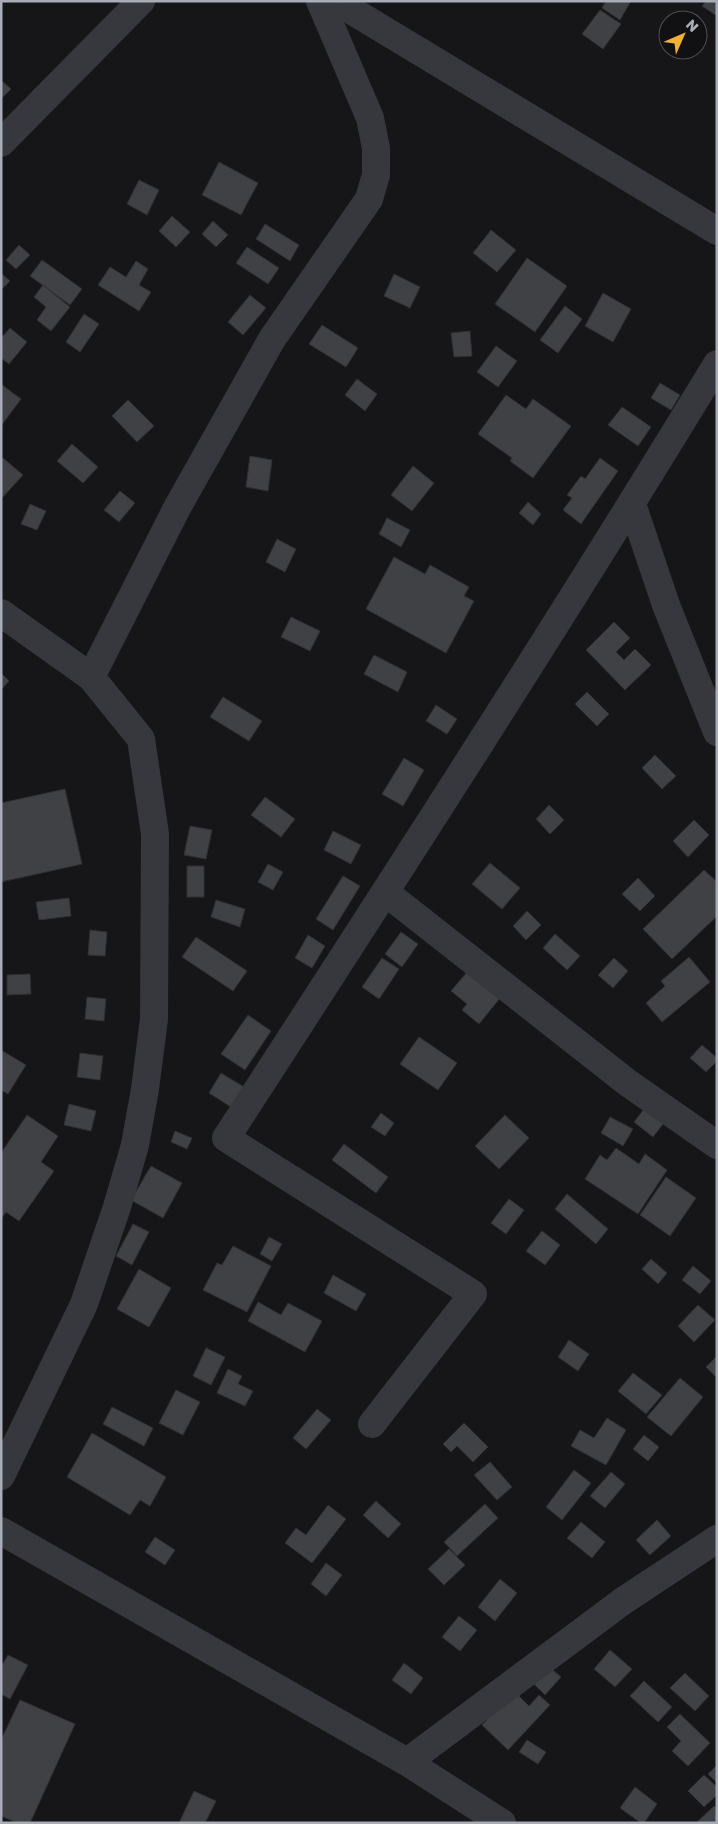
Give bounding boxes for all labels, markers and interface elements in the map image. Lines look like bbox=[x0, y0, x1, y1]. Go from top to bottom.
north arrow bbox=[658, 10, 708, 60]
text: N bbox=[683, 16, 702, 35]

